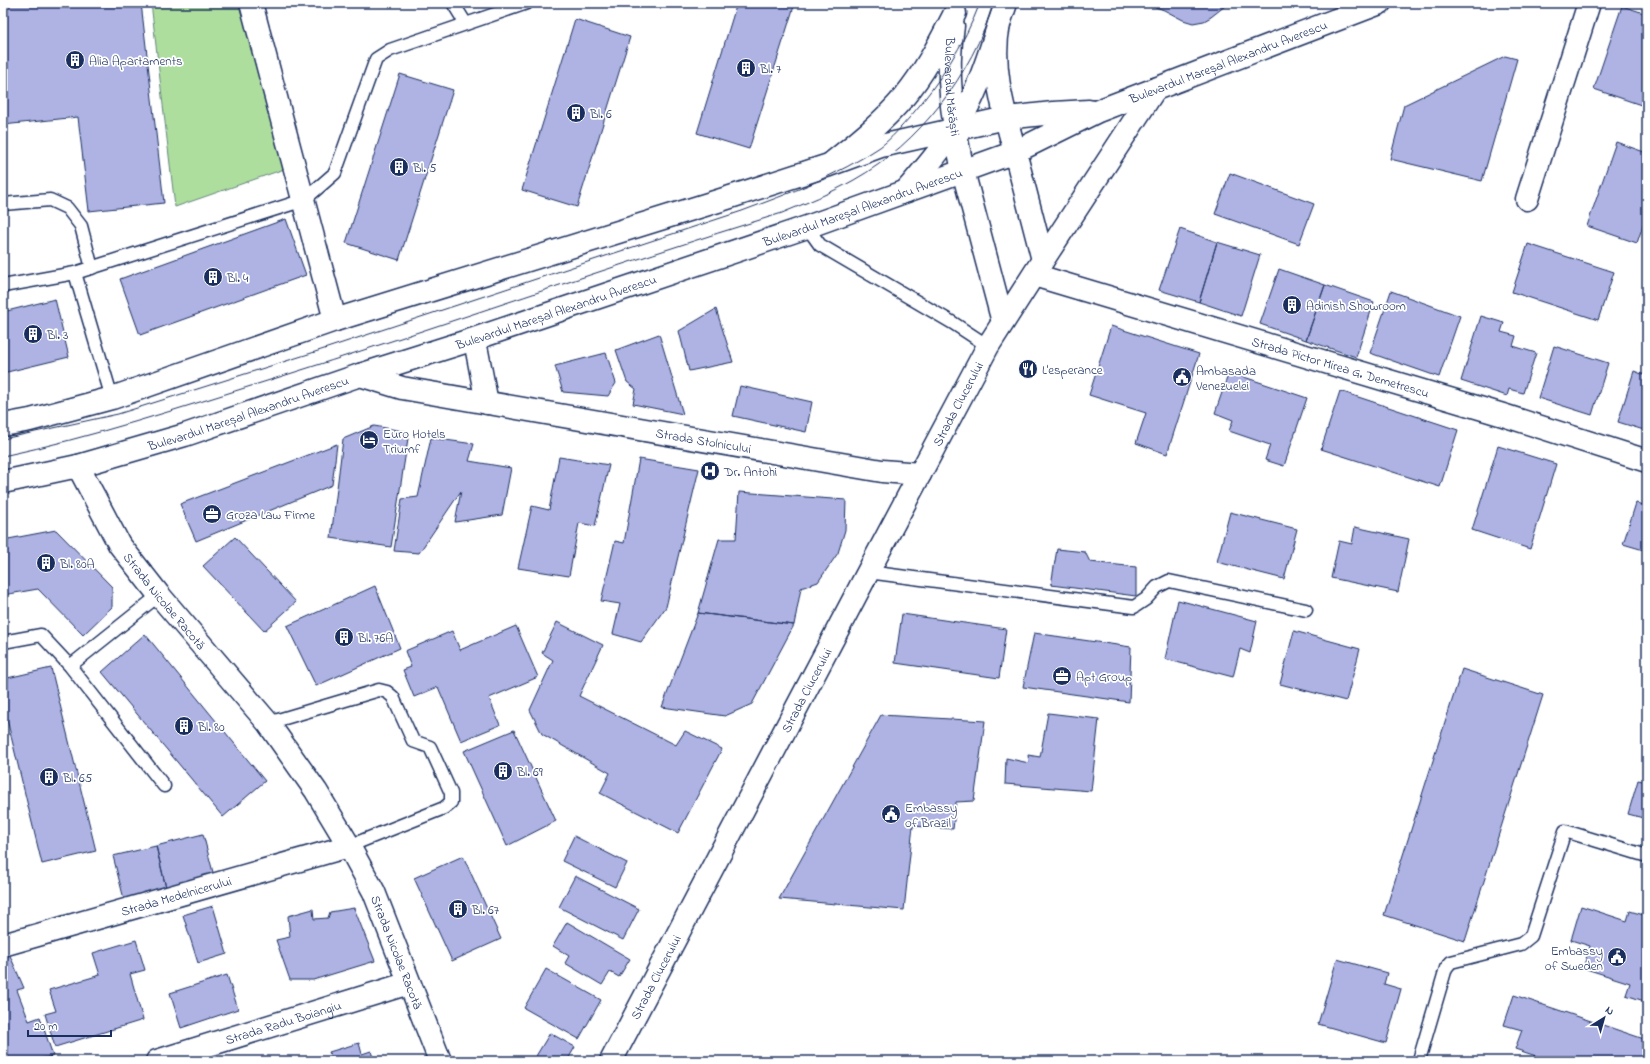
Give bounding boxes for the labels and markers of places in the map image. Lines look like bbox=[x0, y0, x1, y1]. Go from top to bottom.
building icon: Alia Apartaments bbox=[64, 49, 86, 71]
place label: Alia Apartaments bbox=[89, 52, 183, 71]
building icon: Bl. 7 bbox=[735, 57, 757, 79]
place label: Bl. 7 bbox=[759, 60, 782, 79]
building icon: Bl. 6 bbox=[565, 102, 587, 124]
place label: Bl. 6 bbox=[589, 105, 612, 124]
building icon: Bl. 5 bbox=[388, 156, 410, 178]
place label: Bl. 5 bbox=[412, 159, 437, 178]
building icon: Bl. 4 bbox=[202, 266, 224, 288]
place label: Bl. 4 bbox=[226, 269, 249, 288]
building icon: Adinish Showroom bbox=[1281, 294, 1303, 316]
place label: Adinish Showroom bbox=[1306, 297, 1406, 316]
building icon: Bl. 3 bbox=[22, 323, 44, 345]
place label: Bl. 3 bbox=[46, 326, 68, 345]
restaurant icon: L'esperance bbox=[1017, 358, 1039, 380]
place label: L'esperance bbox=[1042, 361, 1103, 380]
place label: Ambasada Venezuelei bbox=[1195, 362, 1256, 396]
public building icon: Ambasada Venezuelei bbox=[1171, 366, 1193, 388]
place label: Euro Hotels Triumf bbox=[383, 425, 446, 459]
hotel icon: Euro Hotels Triumf bbox=[358, 429, 380, 451]
hospital icon: Dr. Antohi bbox=[699, 460, 721, 482]
place label: Dr. Antohi bbox=[723, 463, 777, 482]
office icon: Groza Law Firme bbox=[201, 503, 223, 525]
place label: Groza Law Firme bbox=[226, 506, 315, 525]
building icon: Bl. 80A bbox=[35, 552, 57, 574]
place label: Bl. 80A bbox=[59, 555, 95, 574]
building icon: Bl. 76A bbox=[333, 626, 355, 648]
place label: Bl. 76A bbox=[357, 629, 393, 648]
office icon: Apt Group bbox=[1051, 665, 1073, 687]
place label: Apt Group bbox=[1076, 668, 1132, 687]
building icon: Bl. 80 bbox=[173, 715, 195, 737]
place label: Bl. 80 bbox=[197, 718, 225, 737]
building icon: Bl. 69 bbox=[492, 760, 514, 782]
place label: Bl. 69 bbox=[516, 763, 543, 782]
building icon: Bl. 65 bbox=[38, 766, 60, 788]
place label: Bl. 65 bbox=[62, 769, 93, 788]
place label: Embassy of Brazil bbox=[905, 799, 957, 833]
public building icon: Embassy of Brazil bbox=[880, 803, 902, 825]
building icon: Bl. 67 bbox=[447, 898, 469, 920]
place label: Bl. 67 bbox=[471, 901, 500, 920]
place label: Embassy of Sweden bbox=[1545, 942, 1603, 976]
public building icon: Embassy of Sweden bbox=[1606, 946, 1628, 968]

